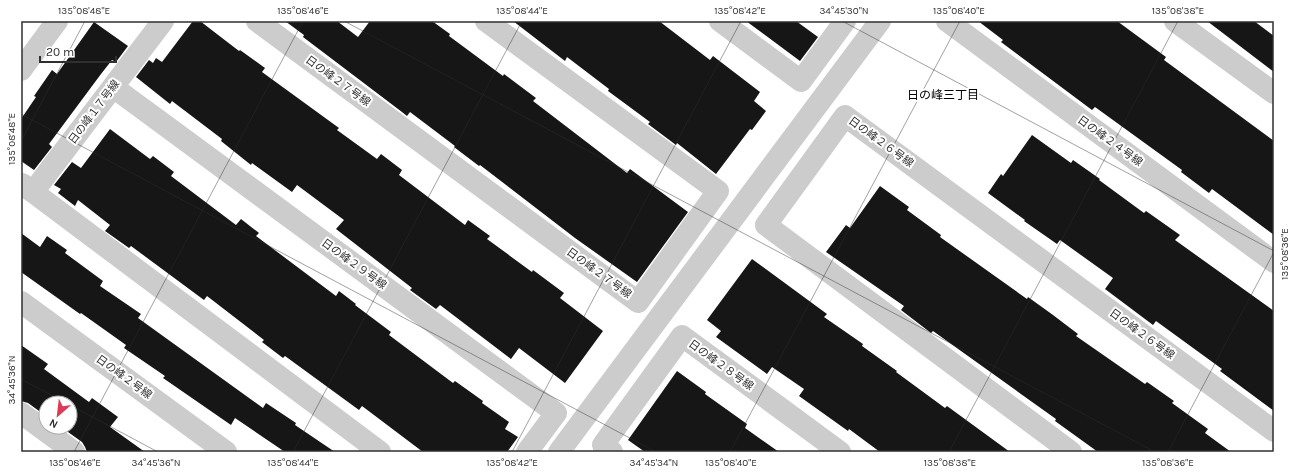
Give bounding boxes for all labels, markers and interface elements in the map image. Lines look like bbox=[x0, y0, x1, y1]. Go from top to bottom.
text: 135°08'48"E bbox=[58, 5, 110, 17]
text: 135°08'46"E bbox=[277, 5, 329, 17]
text: 135°08'44"E bbox=[496, 5, 548, 17]
text: 135°08'42"E bbox=[714, 5, 766, 17]
text: 34°45'30"N bbox=[819, 5, 869, 17]
text: 135°08'40"E bbox=[933, 5, 985, 17]
text: 135°08'38"E bbox=[1152, 5, 1204, 17]
scale bar bbox=[40, 38, 116, 64]
text: 20 m bbox=[46, 45, 74, 59]
street label: 日の峰２７号線 bbox=[303, 53, 373, 109]
street label: 日の峰１７号線 bbox=[66, 77, 122, 147]
district label: 日の峰三丁目 bbox=[907, 88, 979, 102]
text: 135°08'48"E bbox=[6, 113, 18, 165]
street label: 日の峰２４号線 bbox=[1075, 113, 1145, 169]
street label: 日の峰２６号線 bbox=[846, 114, 916, 170]
text: 135°08'36"E bbox=[1279, 228, 1291, 280]
street label: 日の峰２９号線 bbox=[319, 236, 389, 292]
street label: 日の峰２７号線 bbox=[564, 245, 634, 301]
street label: 日の峰２６号線 bbox=[1107, 306, 1177, 362]
street label: 日の峰２８号線 bbox=[686, 337, 756, 393]
street label: 日の峰２号線 bbox=[93, 352, 155, 402]
text: 34°45'36"N bbox=[6, 356, 18, 405]
north arrow bbox=[38, 395, 78, 435]
text: N bbox=[47, 416, 60, 431]
text: 135°08'46"E bbox=[49, 457, 101, 469]
text: 34°45'36"N bbox=[132, 457, 181, 469]
text: 135°08'44"E bbox=[267, 457, 319, 469]
text: 135°08'42"E bbox=[486, 457, 538, 469]
text: 34°45'34"N bbox=[630, 457, 678, 469]
text: 135°08'40"E bbox=[705, 457, 757, 469]
text: 135°08'38"E bbox=[924, 457, 976, 469]
text: 135°08'36"E bbox=[1142, 457, 1194, 469]

